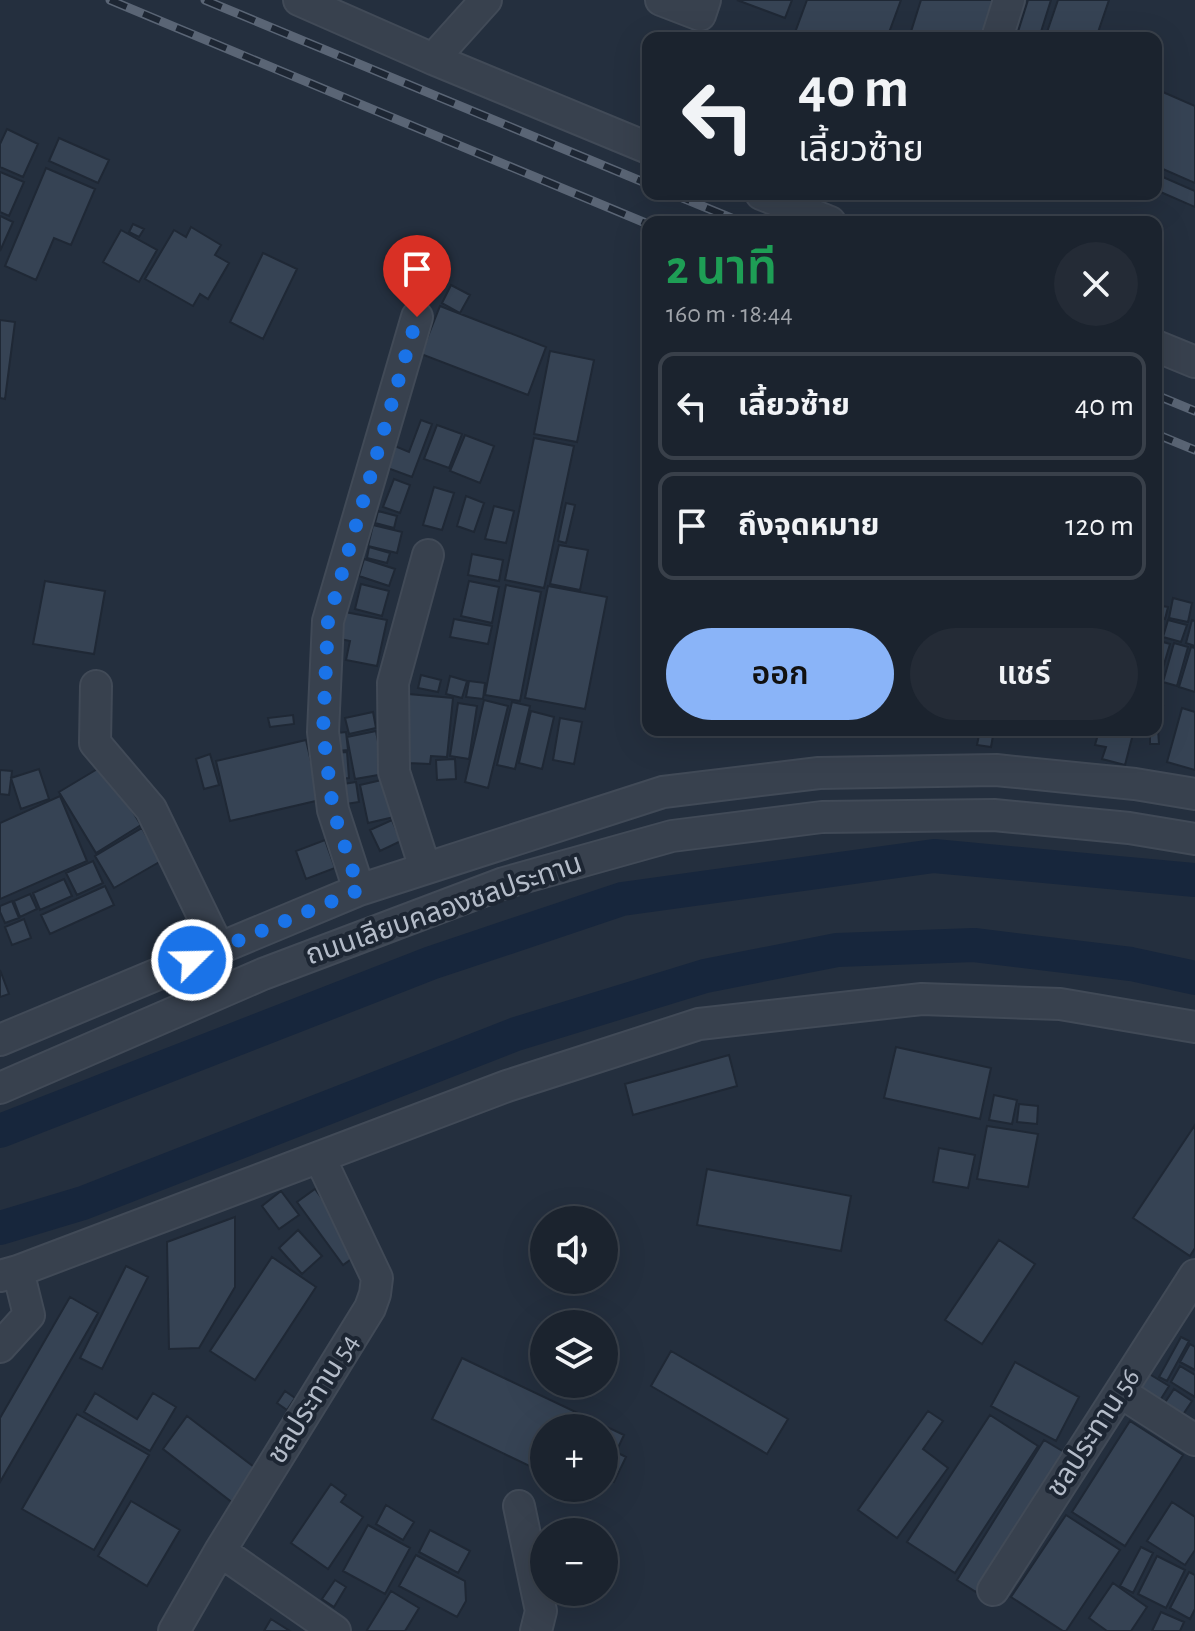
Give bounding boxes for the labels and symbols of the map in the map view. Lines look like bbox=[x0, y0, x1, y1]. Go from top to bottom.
pin bbox=[383, 235, 451, 317]
street label: ถนนเลียบคลองชลประทาน bbox=[302, 849, 586, 970]
position arrow bbox=[150, 918, 234, 1002]
street label: ชลประทาน 54 bbox=[263, 1329, 365, 1469]
street label: ชลประทาน 56 bbox=[1042, 1364, 1146, 1502]

